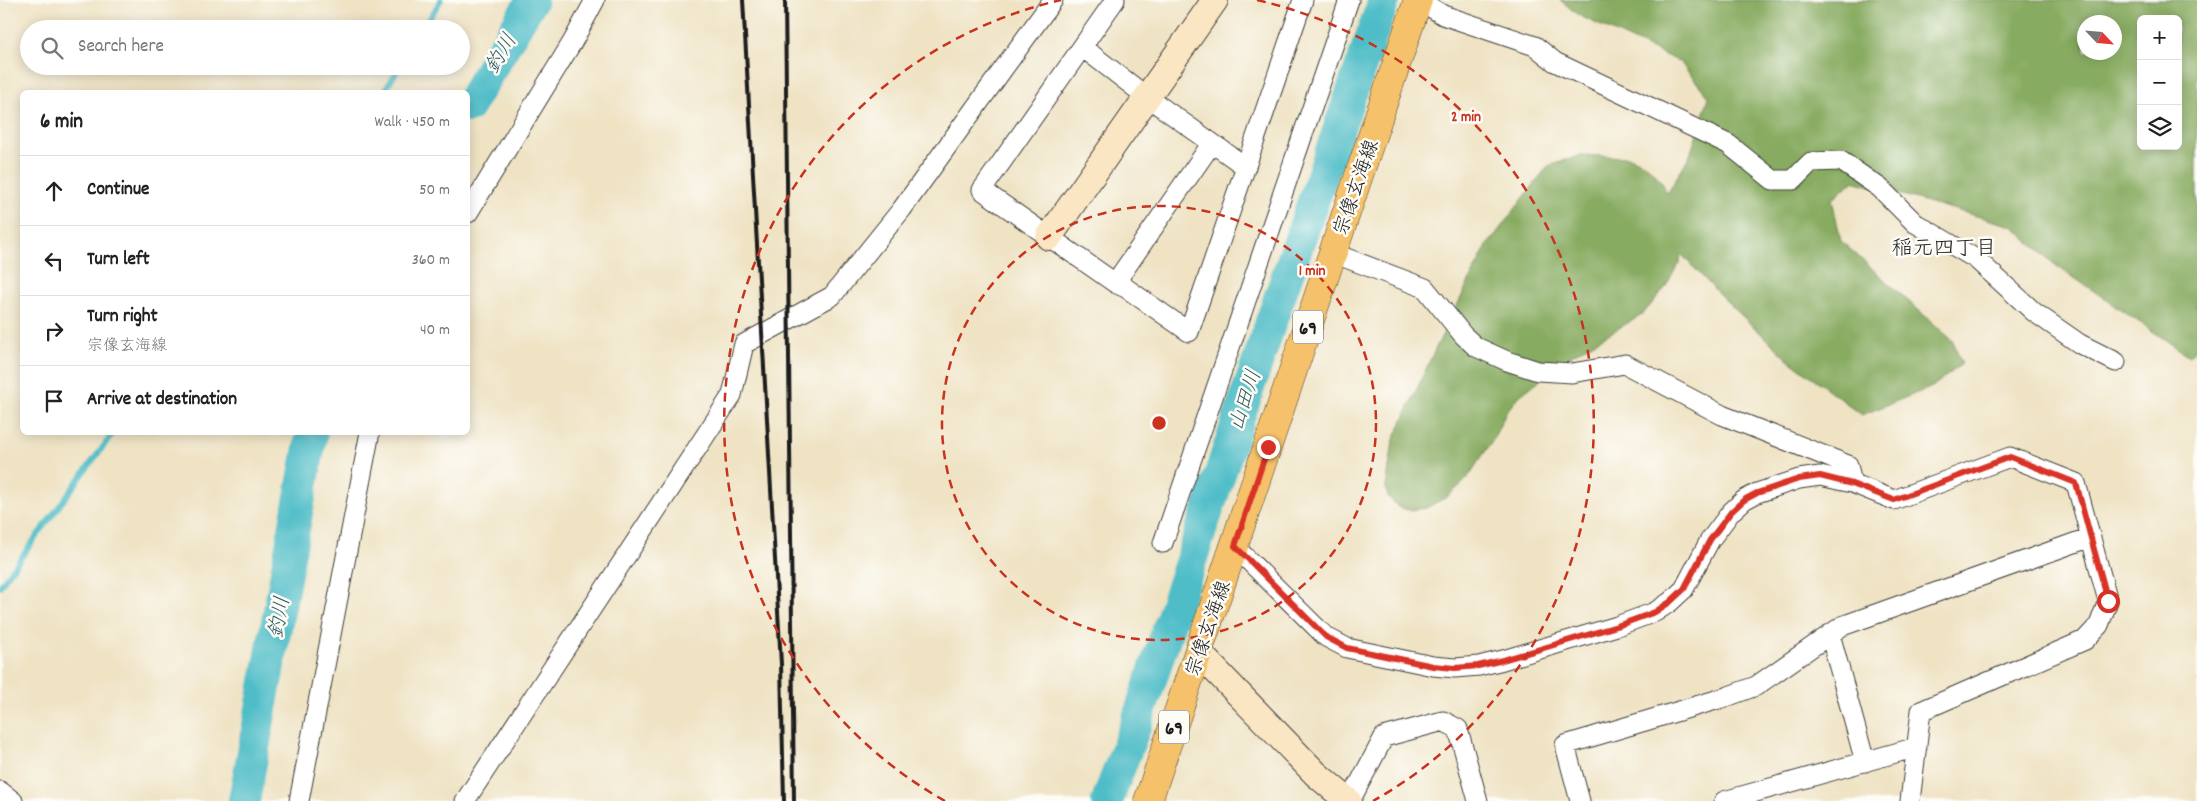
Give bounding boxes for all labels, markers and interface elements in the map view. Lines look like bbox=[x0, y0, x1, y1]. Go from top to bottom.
north arrow bbox=[2077, 15, 2122, 60]
map controls bbox=[2137, 15, 2182, 150]
button: + bbox=[2137, 15, 2182, 60]
search box bbox=[20, 20, 470, 75]
water label: 釣川 bbox=[479, 29, 526, 80]
icon: search bbox=[38, 34, 66, 62]
text: Search here bbox=[78, 34, 164, 61]
button: − bbox=[2137, 60, 2182, 105]
button: layers bbox=[2137, 105, 2182, 150]
text: 2 min bbox=[1451, 107, 1481, 129]
text: 6 min bbox=[40, 108, 83, 138]
text: Walk · 450 m bbox=[375, 111, 450, 134]
street label: 宗像玄海線 bbox=[1328, 136, 1387, 240]
icon: ahead bbox=[40, 177, 68, 205]
text: Continue bbox=[87, 177, 149, 204]
text: 50 m bbox=[419, 179, 450, 202]
district label: 稲元四丁目 bbox=[1892, 235, 1997, 265]
icon: left bbox=[40, 247, 68, 275]
text: Turn left bbox=[87, 247, 150, 274]
text: 360 m bbox=[412, 249, 450, 272]
text: 1 min bbox=[1299, 261, 1325, 283]
text: Turn right bbox=[87, 304, 158, 331]
road number: 69 bbox=[1293, 311, 1323, 344]
icon: right bbox=[40, 317, 68, 345]
text: 40 m bbox=[420, 319, 450, 342]
text: 宗像玄海線 bbox=[87, 335, 167, 358]
water label: 山田川 bbox=[1223, 366, 1271, 436]
icon: arrive bbox=[40, 387, 68, 415]
text: Arrive at destination bbox=[87, 387, 237, 414]
centre of rings bbox=[1150, 414, 1168, 432]
route end bbox=[1257, 436, 1280, 459]
street label: 宗像玄海線 bbox=[1180, 577, 1239, 681]
route start bbox=[2097, 590, 2120, 613]
water label: 釣川 bbox=[263, 594, 299, 641]
road number: 69 bbox=[1159, 710, 1189, 744]

